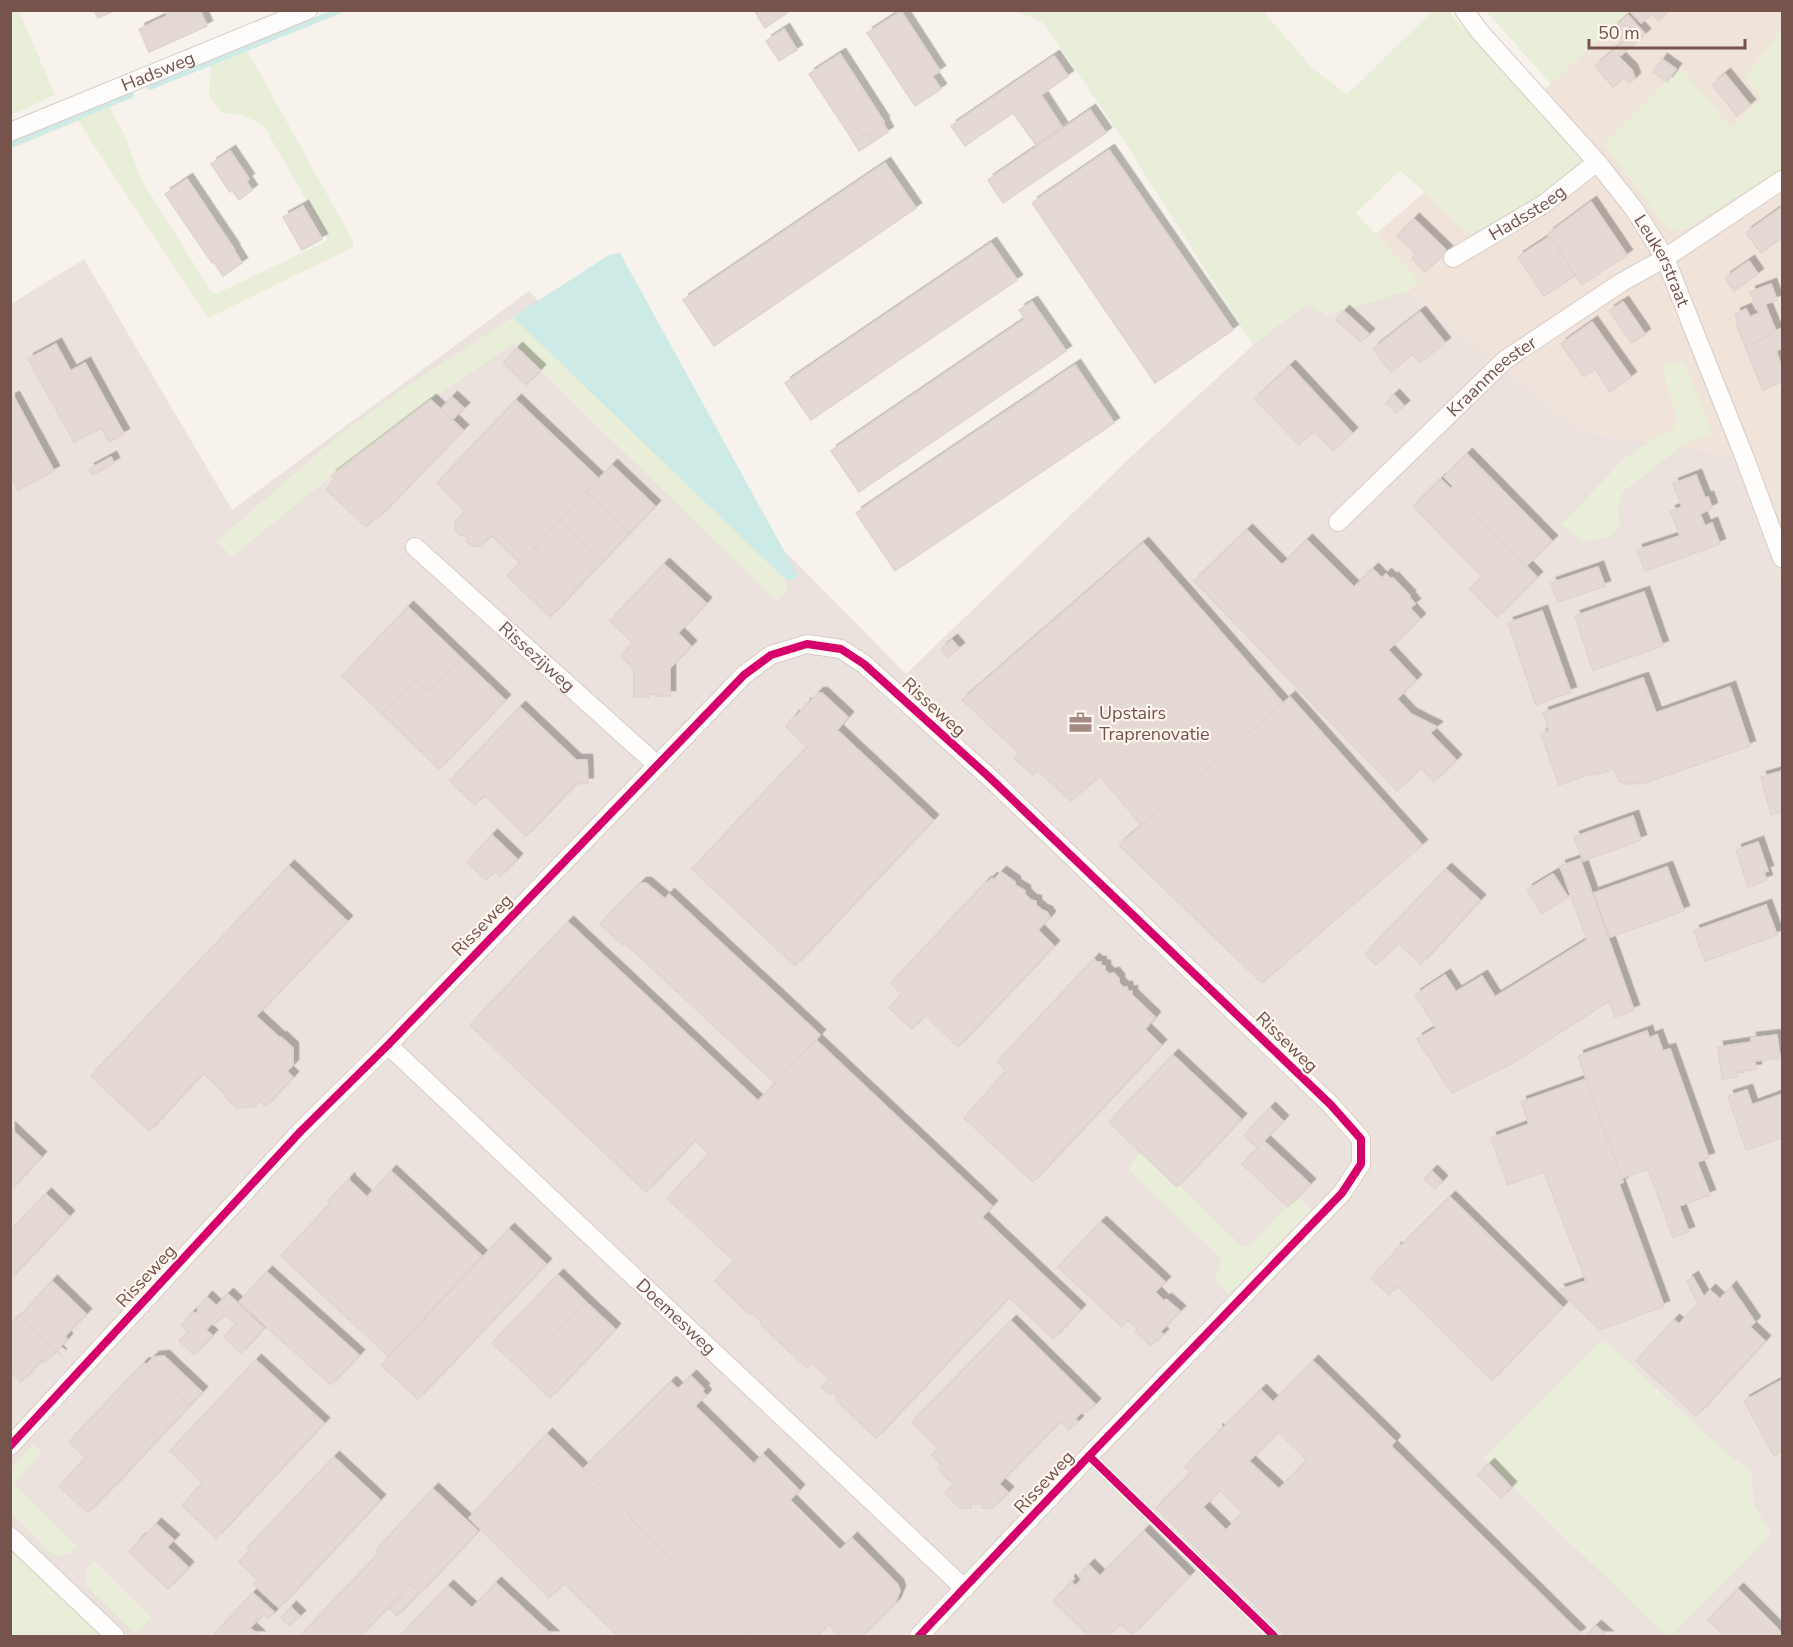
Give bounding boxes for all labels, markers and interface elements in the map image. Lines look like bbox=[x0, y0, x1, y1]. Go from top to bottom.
scale bar bbox=[1589, 12, 1745, 50]
text: 50 m bbox=[1598, 21, 1640, 45]
street label: Hadsweg bbox=[118, 46, 198, 97]
street label: Hadssteeg bbox=[1484, 179, 1571, 246]
street label: Leukerstraat bbox=[1629, 210, 1695, 311]
street label: Kraanmeester bbox=[1441, 330, 1542, 422]
street label: Rissezijweg bbox=[494, 616, 580, 697]
street label: Risseweg bbox=[897, 672, 971, 742]
place label: Upstairs Traprenovatie bbox=[1099, 701, 1210, 746]
office icon: Upstairs Traprenovatie bbox=[1068, 710, 1094, 736]
street label: Risseweg bbox=[446, 889, 518, 961]
street label: Risseweg bbox=[1251, 1006, 1323, 1078]
street label: Risseweg bbox=[111, 1239, 181, 1313]
street label: Doemesweg bbox=[631, 1273, 721, 1360]
street label: Risseweg bbox=[1009, 1445, 1079, 1519]

